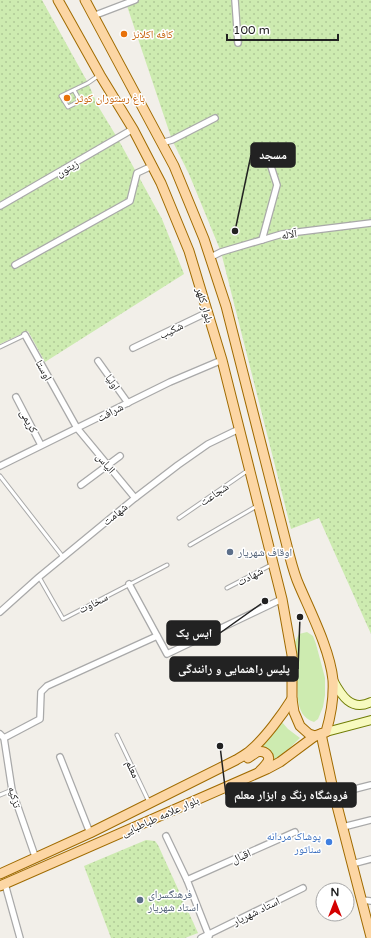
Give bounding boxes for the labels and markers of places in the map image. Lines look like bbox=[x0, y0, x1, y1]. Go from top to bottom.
place label: کافه اکلانز bbox=[131, 28, 174, 41]
marker: کافه اکلانز bbox=[119, 29, 129, 39]
place label: باغ رستوران کوثر bbox=[74, 92, 145, 105]
marker: باغ رستوران کوثر bbox=[62, 93, 72, 103]
callout: مسجد bbox=[251, 143, 295, 167]
place label: اوقاف شهریار bbox=[237, 546, 292, 559]
marker: اوقاف شهریار bbox=[225, 547, 235, 557]
callout: ایس پک bbox=[167, 621, 220, 645]
callout: پلیس راهنمایی و رانندگی bbox=[170, 657, 298, 681]
callout: فروشگاه رنگ و ابزار معلم bbox=[226, 783, 356, 807]
place label: پوشاک مردانه سناتور bbox=[267, 830, 321, 856]
marker: پوشاک مردانه سناتور bbox=[324, 837, 334, 847]
place label: فرهنگسرای استاد شهریار bbox=[147, 888, 199, 914]
marker: فرهنگسرای استاد شهریار bbox=[135, 895, 145, 905]

